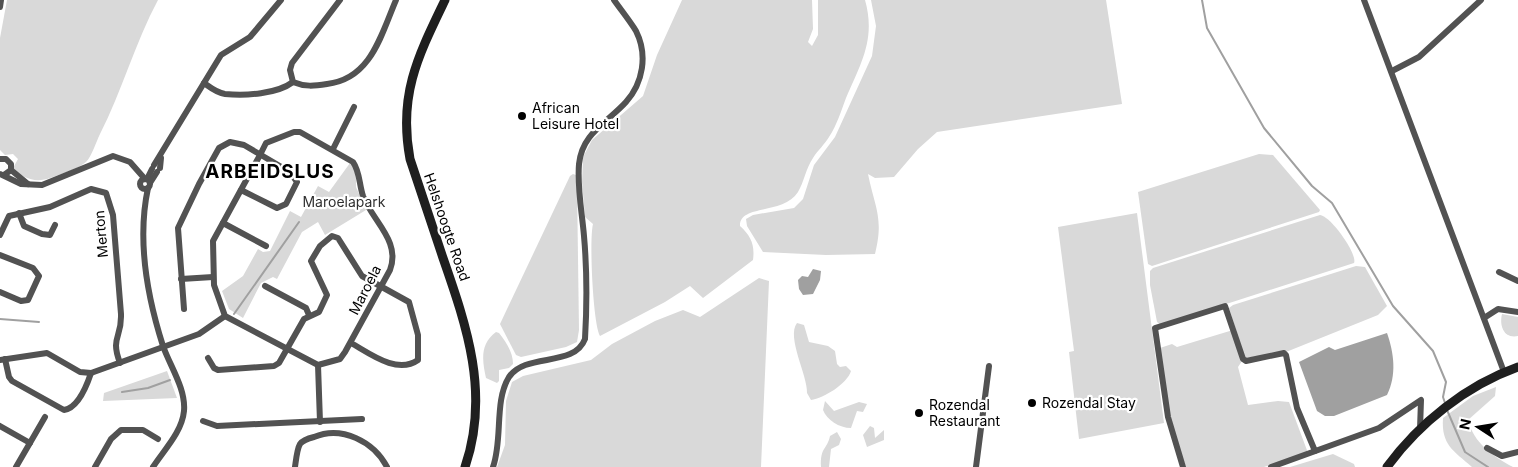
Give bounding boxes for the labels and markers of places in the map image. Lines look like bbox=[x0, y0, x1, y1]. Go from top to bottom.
place label: African Leisure Hotel bbox=[532, 99, 619, 132]
marker: African Leisure Hotel bbox=[516, 110, 528, 122]
place label: Rozendal Stay bbox=[1042, 394, 1136, 411]
place label: Rozendal Restaurant bbox=[929, 396, 1001, 429]
marker: Rozendal Stay bbox=[1026, 397, 1038, 409]
marker: Rozendal Restaurant bbox=[913, 407, 925, 419]

